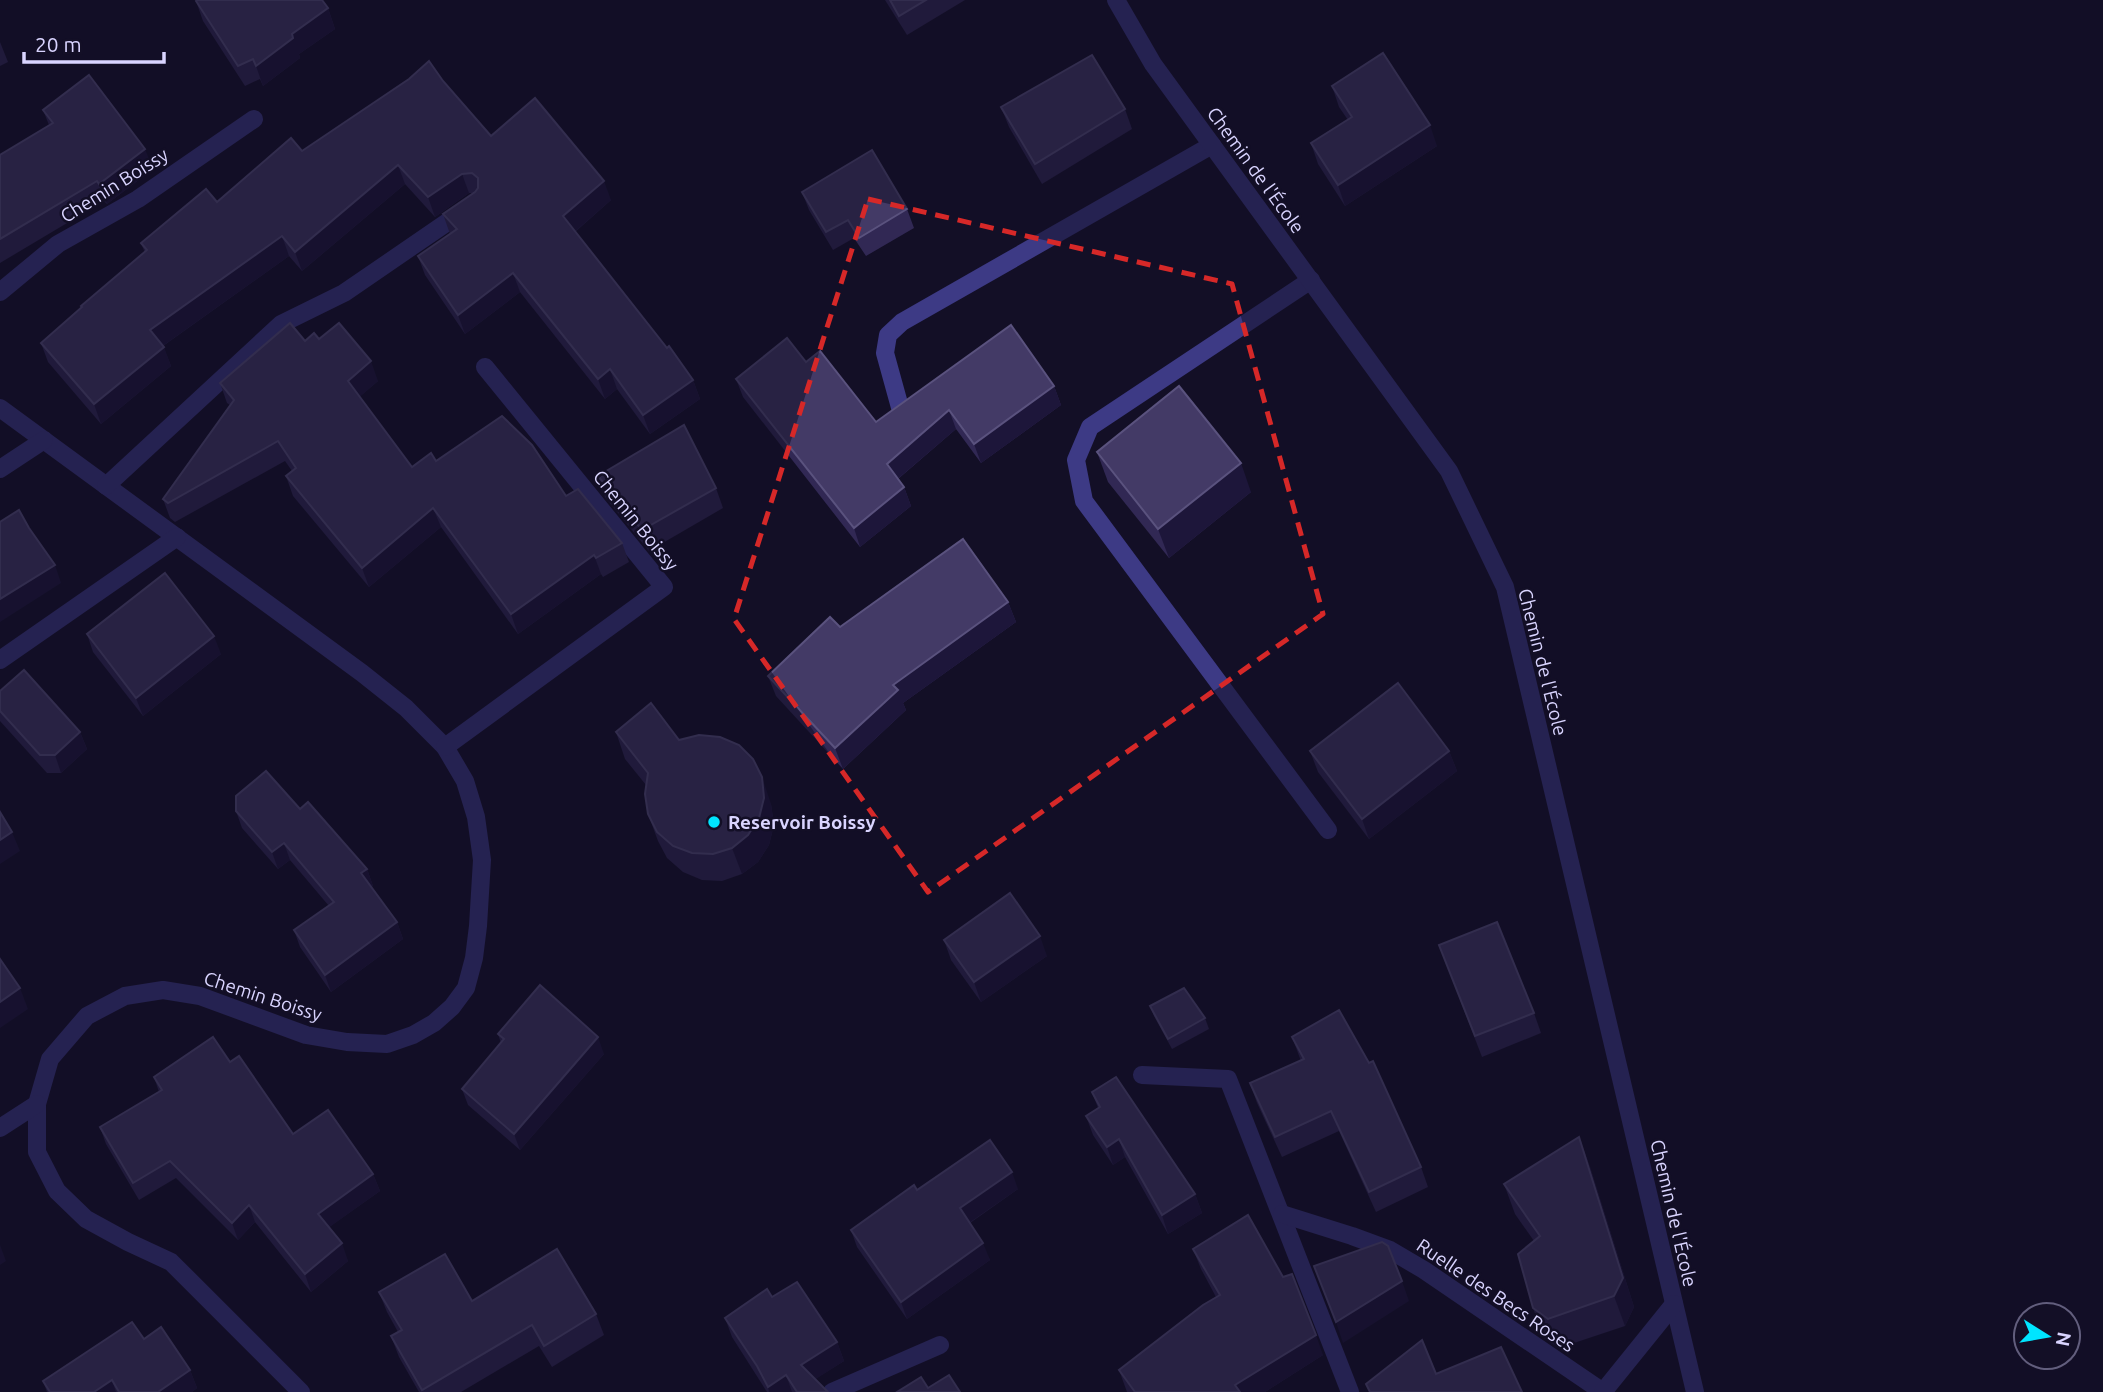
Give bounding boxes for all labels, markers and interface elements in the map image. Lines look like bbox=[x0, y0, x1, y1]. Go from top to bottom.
scale bar bbox=[24, 21, 164, 65]
text: 20 m bbox=[35, 32, 82, 56]
street label: Chemin de l'École bbox=[1203, 103, 1309, 237]
street label: Chemin Boissy bbox=[56, 143, 172, 227]
street label: Chemin Boissy bbox=[589, 465, 683, 575]
street label: Chemin de l'École bbox=[1514, 586, 1572, 738]
place label: Reservoir Boissy bbox=[728, 811, 876, 833]
marker: Reservoir Boissy bbox=[706, 814, 722, 830]
street label: Chemin Boissy bbox=[201, 967, 325, 1025]
street label: Chemin de l'École bbox=[1646, 1137, 1702, 1289]
street label: Ruelle des Becs Roses bbox=[1413, 1234, 1579, 1356]
north arrow bbox=[2012, 1301, 2082, 1371]
text: N bbox=[2052, 1330, 2076, 1348]

